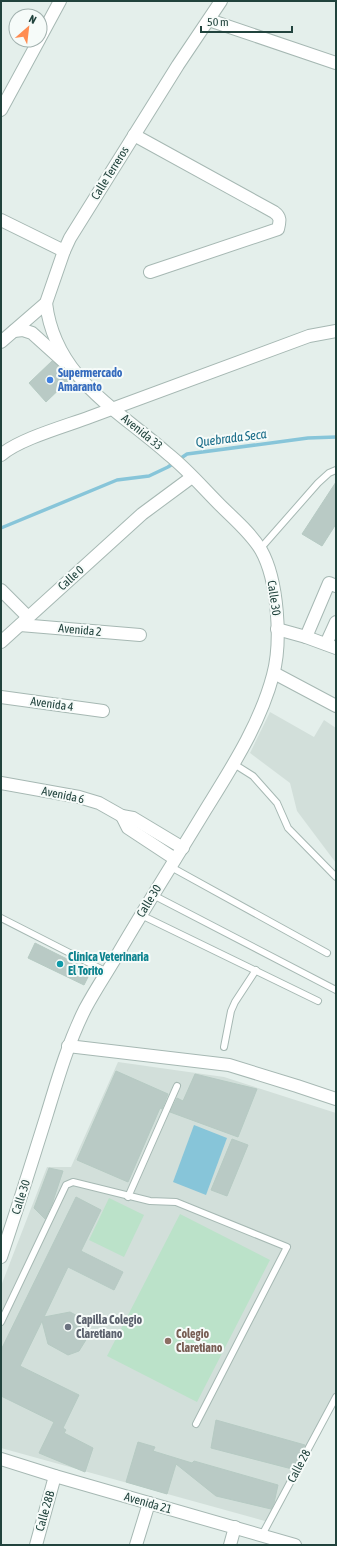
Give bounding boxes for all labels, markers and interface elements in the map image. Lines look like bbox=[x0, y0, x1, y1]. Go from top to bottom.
north arrow bbox=[8, 8, 48, 48]
scale bar bbox=[201, 8, 292, 34]
text: N bbox=[27, 12, 38, 26]
text: 50 m bbox=[207, 15, 229, 29]
street label: Calle Terreros bbox=[88, 144, 132, 202]
place label: Supermercado Amaranto bbox=[57, 366, 123, 394]
marker: Supermercado Amaranto bbox=[45, 375, 55, 385]
street label: Avenida 33 bbox=[119, 411, 165, 453]
water label: Quebrada Seca bbox=[195, 426, 267, 450]
street label: Calle 0 bbox=[55, 563, 87, 593]
street label: Calle 30 bbox=[265, 579, 283, 617]
street label: Avenida 2 bbox=[58, 621, 102, 639]
street label: Avenida 4 bbox=[30, 694, 75, 714]
street label: Avenida 6 bbox=[40, 784, 86, 806]
street label: Calle 30 bbox=[134, 882, 165, 920]
place label: Clínica Veterinaria El Torito bbox=[68, 950, 149, 978]
marker: Clínica Veterinaria El Torito bbox=[55, 959, 65, 969]
street label: Calle 30 bbox=[9, 1178, 33, 1216]
place label: Capilla Colegio Claretiano bbox=[76, 1313, 142, 1341]
marker: Capilla Colegio Claretiano bbox=[63, 1322, 73, 1332]
place label: Colegio Claretiano bbox=[176, 1327, 223, 1355]
marker: Colegio Claretiano bbox=[163, 1336, 173, 1346]
street label: Calle 28 bbox=[284, 1447, 314, 1485]
street label: Calle 28B bbox=[33, 1489, 58, 1533]
street label: Avenida 21 bbox=[123, 1490, 174, 1517]

